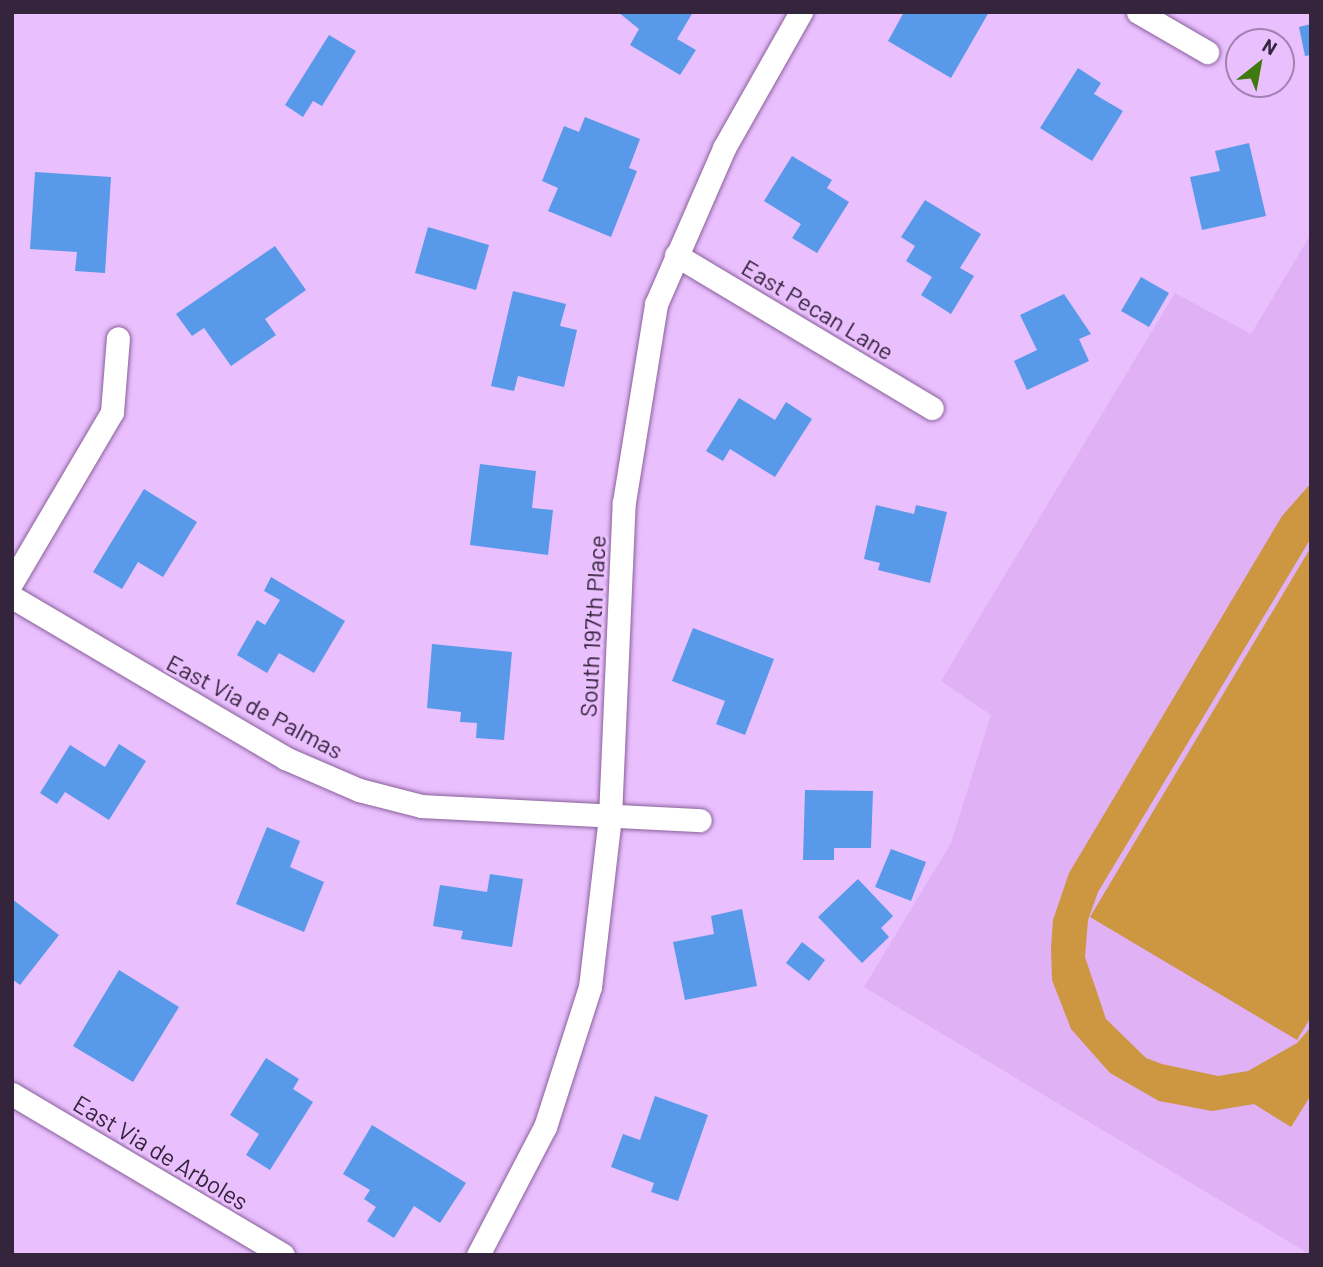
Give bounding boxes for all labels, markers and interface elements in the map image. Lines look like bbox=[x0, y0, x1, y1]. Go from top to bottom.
north arrow bbox=[1225, 28, 1295, 98]
text: N bbox=[1259, 33, 1281, 59]
street label: East Pecan Lane bbox=[737, 252, 899, 366]
street label: South 197th Place bbox=[573, 534, 611, 718]
street label: East Via de Palmas bbox=[162, 647, 348, 765]
street label: East Via de Arboles bbox=[68, 1088, 254, 1216]

